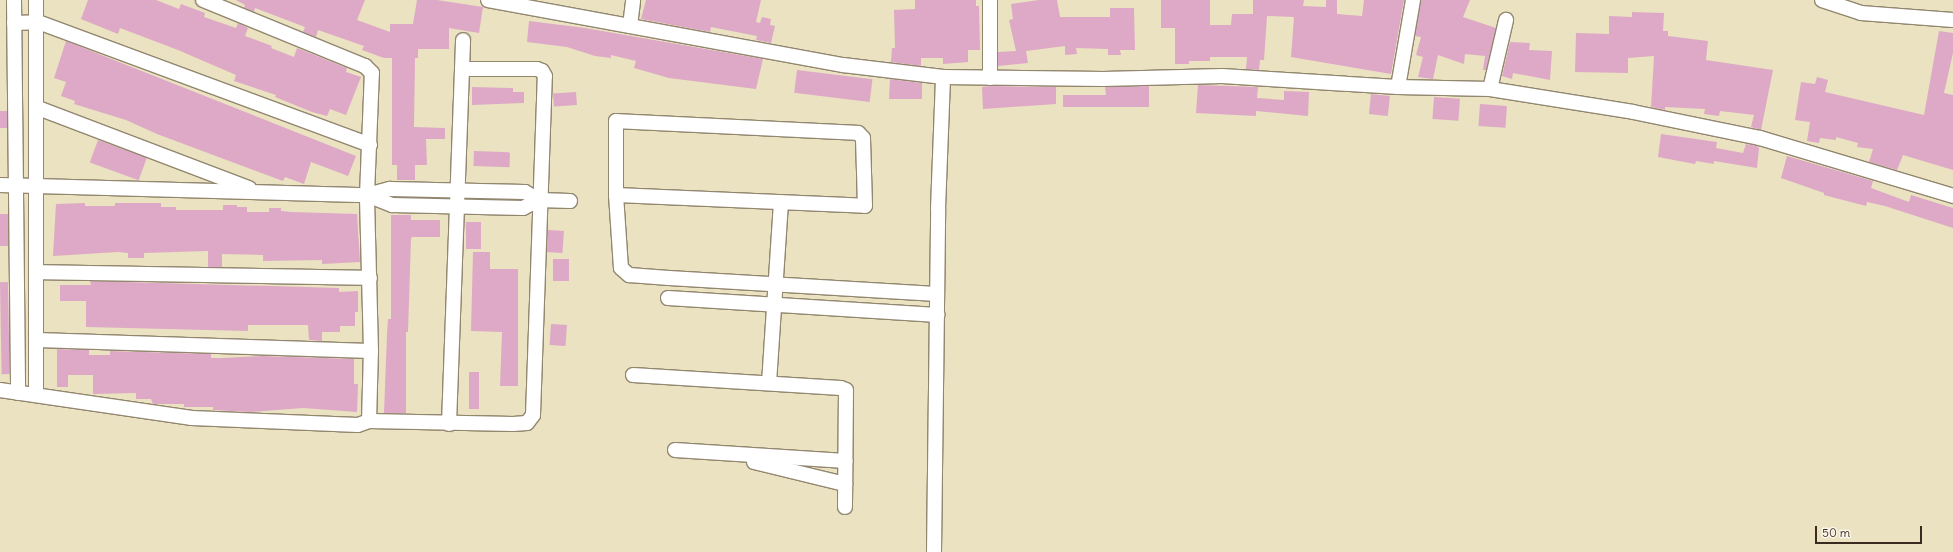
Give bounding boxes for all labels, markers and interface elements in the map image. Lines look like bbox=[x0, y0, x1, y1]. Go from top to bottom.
scale bar bbox=[1817, 518, 1924, 544]
text: 50 m bbox=[1822, 525, 1850, 540]

